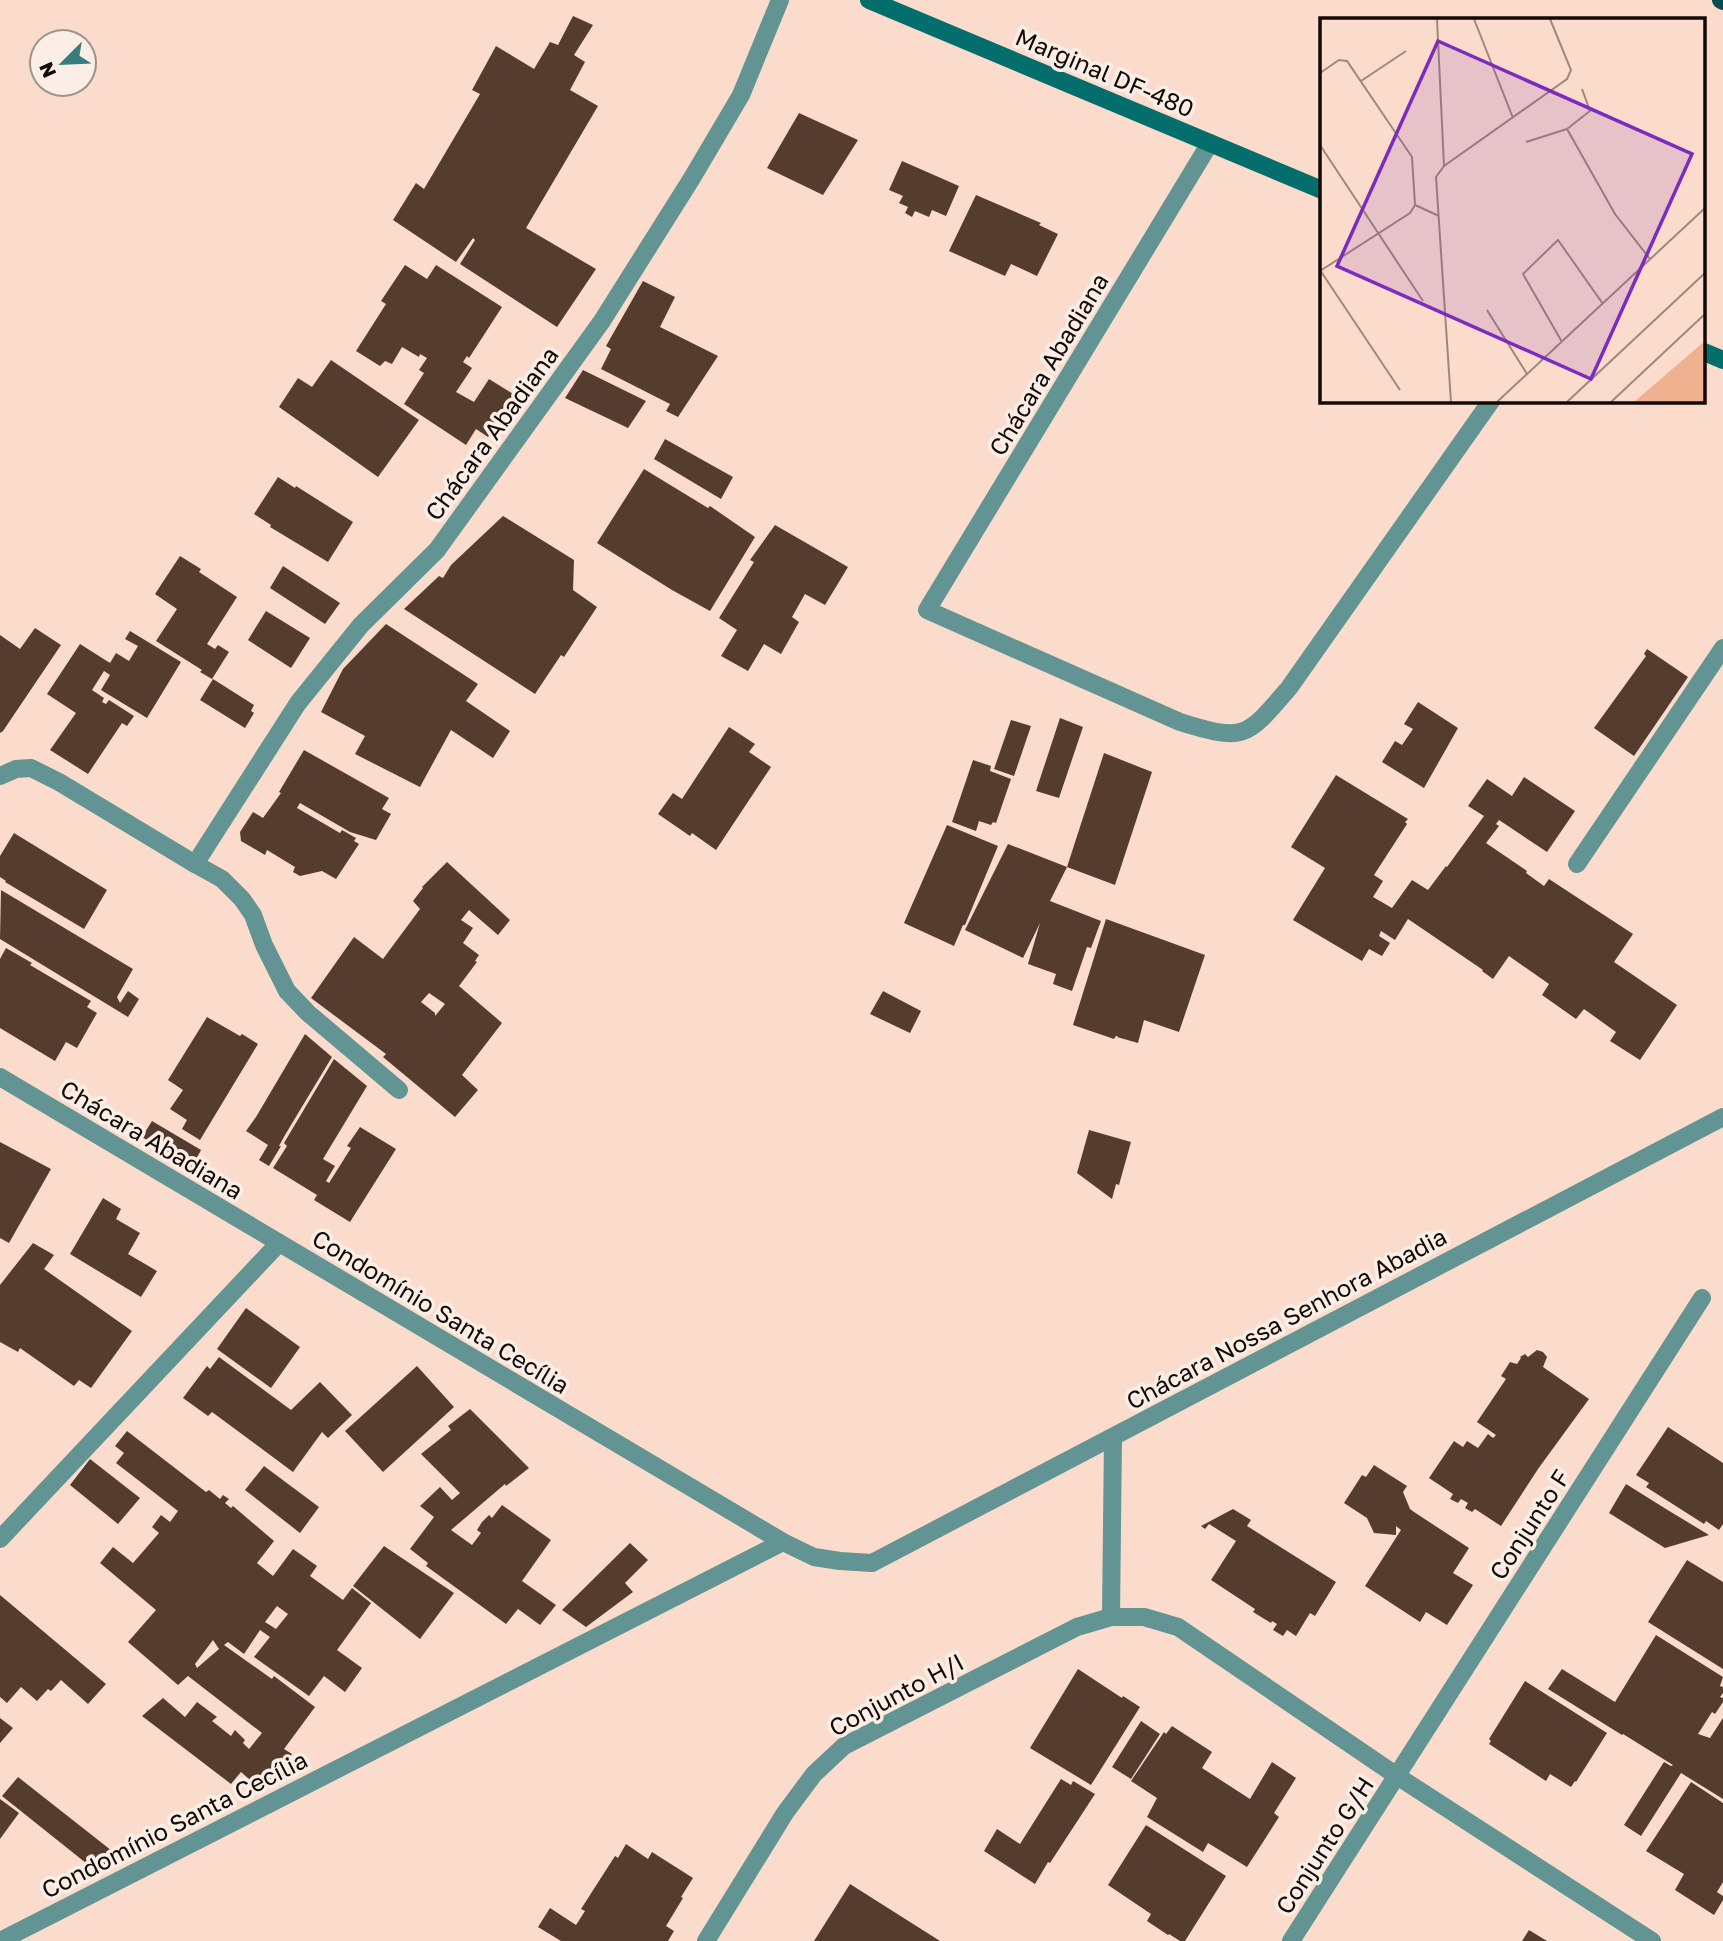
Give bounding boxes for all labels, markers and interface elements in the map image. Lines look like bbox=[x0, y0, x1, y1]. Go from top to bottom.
inset map bbox=[1320, 18, 1706, 402]
street label: Marginal DF-480 bbox=[1011, 21, 1199, 123]
north arrow bbox=[28, 28, 98, 98]
text: N bbox=[34, 59, 60, 81]
street label: Chácara Abadiana bbox=[982, 268, 1114, 460]
street label: Chácara Abadiana bbox=[418, 341, 564, 525]
street label: Chácara Abadiana bbox=[56, 1073, 248, 1205]
street label: Chácara Nossa Senhora Abadia bbox=[1121, 1221, 1451, 1415]
street label: Condomínio Santa Cecília bbox=[307, 1223, 575, 1399]
street label: Conjunto F bbox=[1483, 1464, 1575, 1584]
street label: Conjunto H/I bbox=[824, 1646, 968, 1742]
street label: Condomínio Santa Cecília bbox=[36, 1744, 312, 1904]
street label: Conjunto G/H bbox=[1269, 1771, 1379, 1919]

